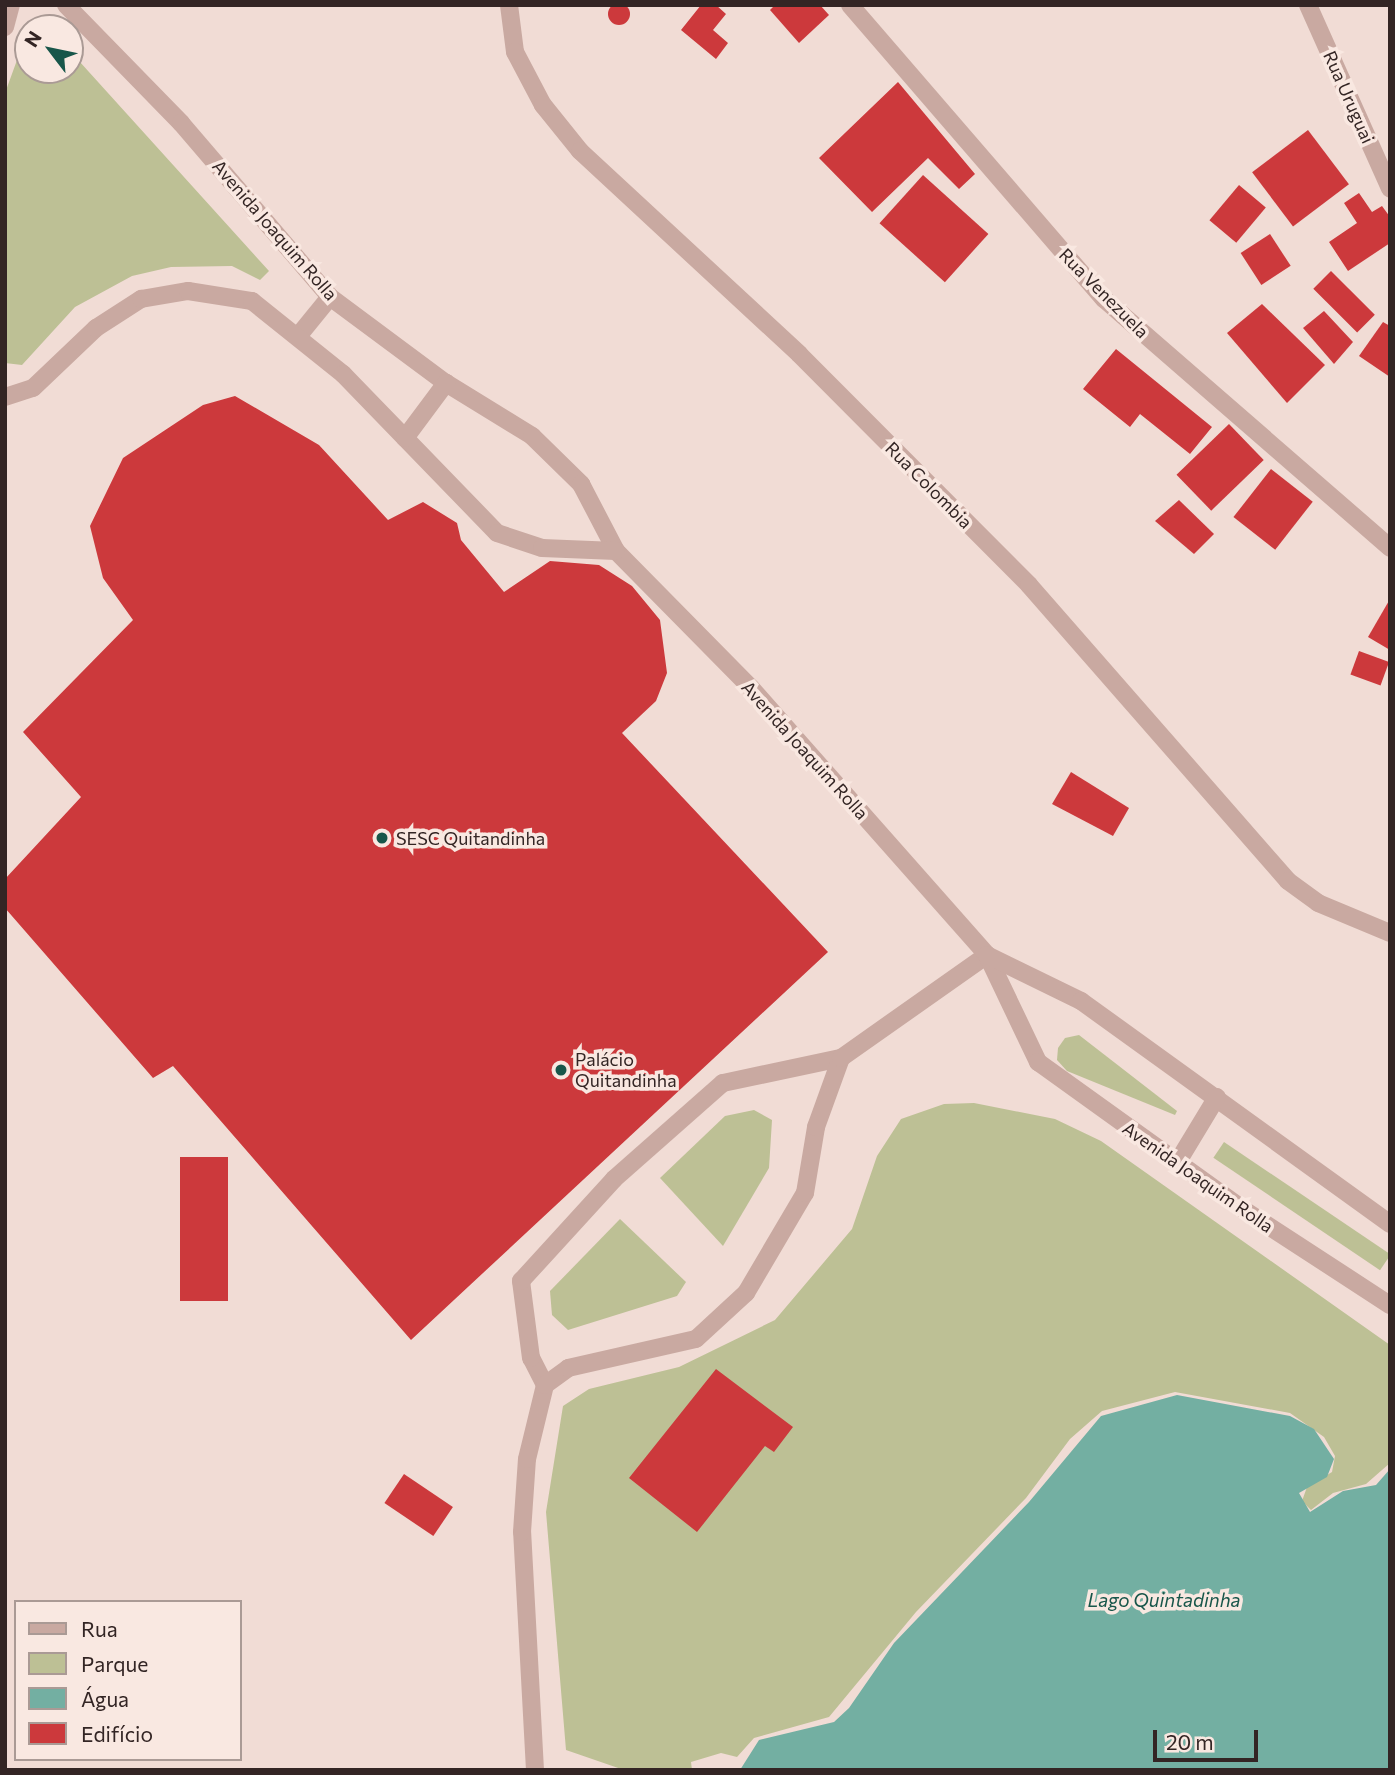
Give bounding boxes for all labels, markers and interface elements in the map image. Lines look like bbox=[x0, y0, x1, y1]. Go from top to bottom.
north arrow bbox=[14, 14, 84, 84]
text: N bbox=[19, 27, 46, 51]
street label: Rua Uruguai bbox=[1319, 47, 1379, 147]
street label: Avenida Joaquim Rolla bbox=[208, 155, 342, 305]
street label: Rua Venezuela bbox=[1055, 244, 1153, 342]
street label: Rua Colombia bbox=[881, 437, 977, 533]
street label: Avenida Joaquim Rolla bbox=[737, 676, 873, 824]
place label: SESC Quitandinha bbox=[396, 827, 545, 849]
marker: SESC Quitandinha bbox=[374, 830, 390, 846]
place label: Palácio Quitandinha bbox=[575, 1049, 677, 1092]
marker: Palácio Quitandinha bbox=[553, 1062, 569, 1078]
street label: Avenida Joaquim Rolla bbox=[1119, 1117, 1277, 1237]
water label: Lago Quintadinha bbox=[1087, 1589, 1241, 1611]
legend bbox=[14, 1600, 242, 1761]
text: Rua bbox=[81, 1616, 118, 1641]
text: Parque bbox=[81, 1651, 148, 1676]
text: Água bbox=[81, 1686, 129, 1711]
scale bar bbox=[1157, 1716, 1262, 1760]
text: Edifício bbox=[81, 1721, 153, 1746]
text: 20 m bbox=[1166, 1729, 1214, 1754]

